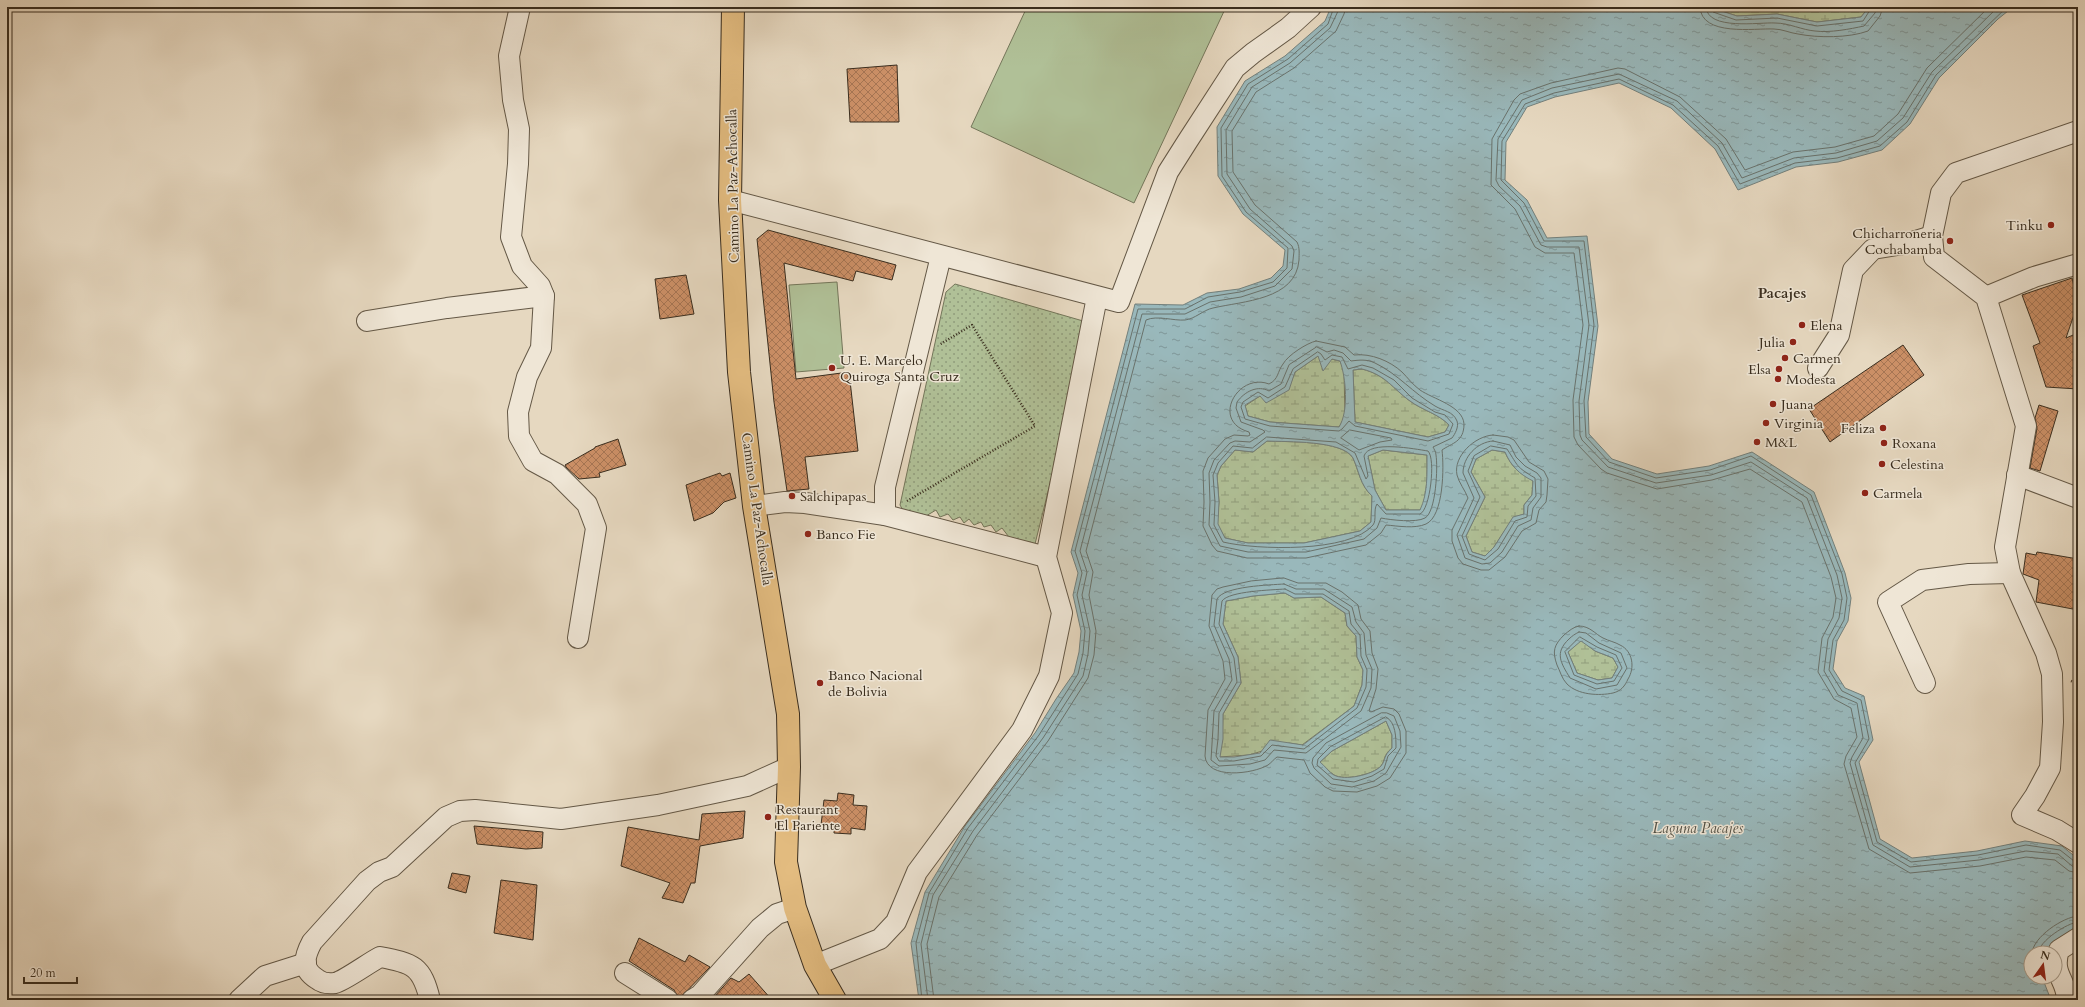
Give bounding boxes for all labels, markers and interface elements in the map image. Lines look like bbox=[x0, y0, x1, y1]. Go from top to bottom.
street label: Camino La Paz-Achocalla bbox=[722, 109, 744, 263]
place label: Tinku bbox=[2006, 216, 2043, 235]
marker: Tinku bbox=[2046, 220, 2056, 230]
place label: Chicharroneria Cochabamba bbox=[1852, 224, 1942, 259]
marker: Chicharroneria Cochabamba bbox=[1945, 236, 1955, 246]
district label: Pacajes bbox=[1758, 283, 1806, 303]
place label: Elena bbox=[1810, 316, 1843, 335]
marker: Elena bbox=[1797, 320, 1807, 330]
place label: Julia bbox=[1757, 333, 1785, 352]
marker: Julia bbox=[1788, 337, 1798, 347]
place label: Carmen bbox=[1793, 349, 1841, 368]
place label: U. E. Marcelo Quiroga Santa Cruz bbox=[840, 351, 960, 386]
marker: Carmen bbox=[1780, 353, 1790, 363]
place label: Elsa bbox=[1748, 360, 1771, 379]
marker: U. E. Marcelo Quiroga Santa Cruz bbox=[827, 363, 837, 373]
marker: Elsa bbox=[1774, 364, 1784, 374]
place label: Modesta bbox=[1786, 370, 1836, 389]
marker: Modesta bbox=[1773, 374, 1783, 384]
place label: Juana bbox=[1779, 395, 1813, 414]
marker: Juana bbox=[1768, 399, 1778, 409]
place label: Virginia bbox=[1774, 414, 1823, 433]
marker: Virginia bbox=[1761, 418, 1771, 428]
place label: Feliza bbox=[1841, 419, 1875, 438]
marker: Feliza bbox=[1878, 423, 1888, 433]
street label: Camino La Paz-Achocalla bbox=[737, 431, 777, 587]
place label: M&L bbox=[1765, 433, 1798, 452]
place label: Roxana bbox=[1892, 434, 1936, 453]
marker: M&L bbox=[1752, 437, 1762, 447]
marker: Roxana bbox=[1879, 438, 1889, 448]
place label: Celestina bbox=[1890, 455, 1944, 474]
marker: Celestina bbox=[1877, 459, 1887, 469]
place label: Carmela bbox=[1873, 484, 1923, 503]
place label: Salchipapas bbox=[800, 487, 867, 506]
marker: Carmela bbox=[1860, 488, 1870, 498]
marker: Salchipapas bbox=[787, 491, 797, 501]
place label: Banco Fie bbox=[816, 525, 876, 544]
marker: Banco Fie bbox=[803, 529, 813, 539]
place label: Banco Nacional de Bolivia bbox=[828, 666, 923, 701]
marker: Banco Nacional de Bolivia bbox=[815, 678, 825, 688]
place label: Restaurant El Pariente bbox=[776, 800, 840, 835]
marker: Restaurant El Pariente bbox=[763, 812, 773, 822]
water label: Laguna Pacajes bbox=[1653, 818, 1743, 838]
north arrow bbox=[2023, 945, 2063, 985]
text: N bbox=[2039, 947, 2052, 964]
scale bar bbox=[24, 959, 77, 985]
text: 20 m bbox=[30, 965, 57, 981]

